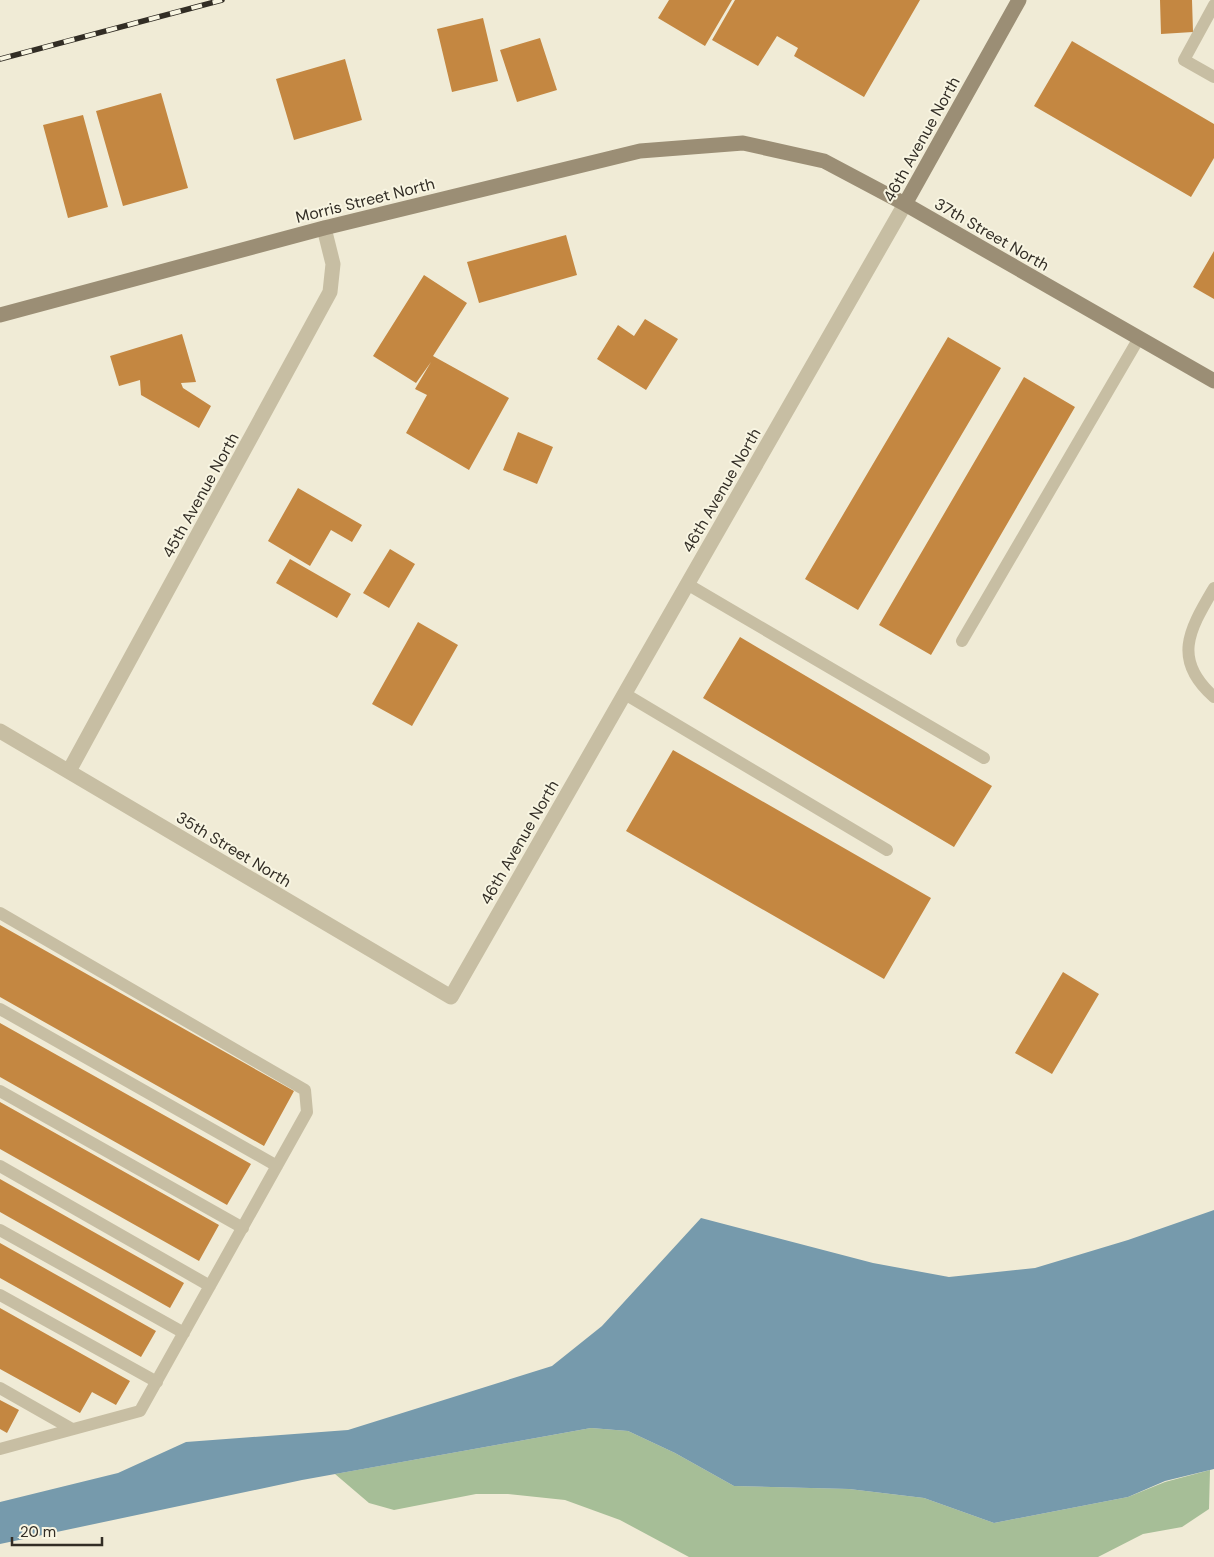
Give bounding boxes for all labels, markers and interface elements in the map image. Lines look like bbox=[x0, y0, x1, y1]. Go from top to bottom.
street label: 46th Avenue North bbox=[878, 73, 965, 206]
street label: Morris Street North bbox=[293, 173, 437, 228]
street label: 37th Street North bbox=[931, 193, 1053, 276]
street label: 46th Avenue North bbox=[677, 424, 766, 556]
street label: 45th Avenue North bbox=[157, 429, 244, 561]
street label: 46th Avenue North bbox=[475, 776, 564, 908]
street label: 35th Street North bbox=[172, 807, 295, 892]
scale bar bbox=[12, 1514, 102, 1546]
text: 20 m bbox=[20, 1522, 56, 1542]

